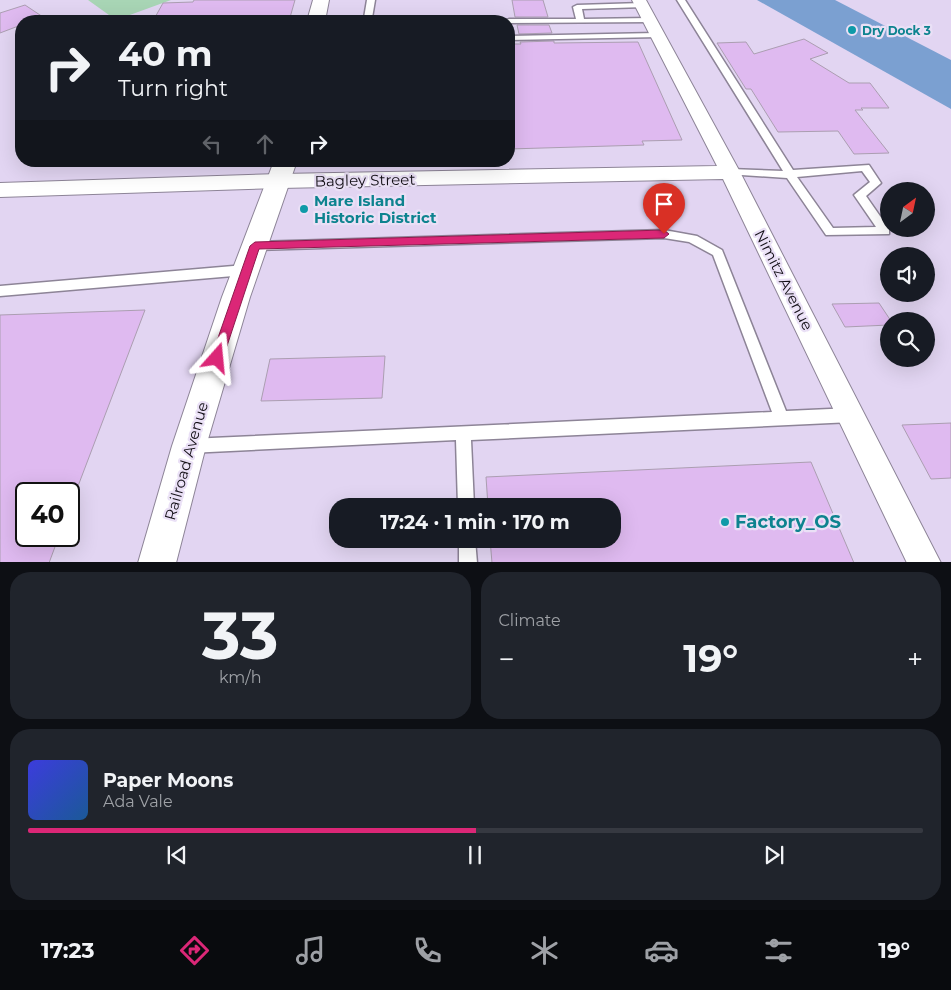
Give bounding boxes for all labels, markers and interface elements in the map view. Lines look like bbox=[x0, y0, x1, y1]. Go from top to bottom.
place label: Dry Dock 3 bbox=[862, 23, 931, 38]
marker: Dry Dock 3 bbox=[846, 24, 858, 36]
text: 40 m bbox=[118, 32, 213, 75]
icon: right bbox=[35, 35, 100, 100]
text: Turn right bbox=[118, 75, 228, 102]
icon: left bbox=[198, 130, 226, 158]
icon: ahead bbox=[251, 130, 279, 158]
icon: right bbox=[304, 130, 332, 158]
street label: Bagley Street bbox=[314, 170, 416, 190]
north arrow bbox=[880, 182, 935, 238]
map controls bbox=[880, 182, 935, 367]
pin bbox=[643, 183, 685, 234]
icon: arrive bbox=[650, 190, 678, 218]
place label: Mare Island Historic District bbox=[314, 191, 437, 227]
marker: Mare Island Historic District bbox=[298, 203, 310, 215]
street label: Nimitz Avenue bbox=[750, 227, 818, 333]
button: sound bbox=[880, 247, 935, 302]
button: search bbox=[880, 312, 935, 367]
position arrow bbox=[190, 331, 242, 383]
street label: Railroad Avenue bbox=[160, 400, 212, 522]
speed limit sign: 40 bbox=[15, 482, 80, 547]
text: 17:24 · 1 min · 170 m bbox=[380, 511, 570, 534]
place label: Factory_OS bbox=[735, 511, 841, 533]
marker: Factory_OS bbox=[719, 516, 731, 528]
text: 33 bbox=[202, 596, 279, 675]
text: Climate bbox=[499, 611, 561, 630]
text: 19° bbox=[683, 635, 738, 682]
text: − bbox=[499, 642, 515, 676]
text: + bbox=[907, 642, 923, 676]
text: km/h bbox=[219, 668, 262, 687]
text: Paper Moons bbox=[103, 769, 233, 792]
text: Ada Vale bbox=[103, 792, 173, 811]
icon: previous bbox=[163, 841, 191, 869]
icon: pause bbox=[461, 841, 489, 869]
icon: next bbox=[760, 841, 788, 869]
icon: directions bbox=[177, 933, 212, 968]
icon: music bbox=[293, 933, 328, 968]
icon: phone bbox=[410, 933, 445, 968]
icon: climate bbox=[527, 933, 562, 968]
icon: car bbox=[644, 933, 679, 968]
icon: filters bbox=[761, 933, 796, 968]
text: 17:23 bbox=[41, 937, 95, 964]
text: 19° bbox=[878, 937, 910, 964]

